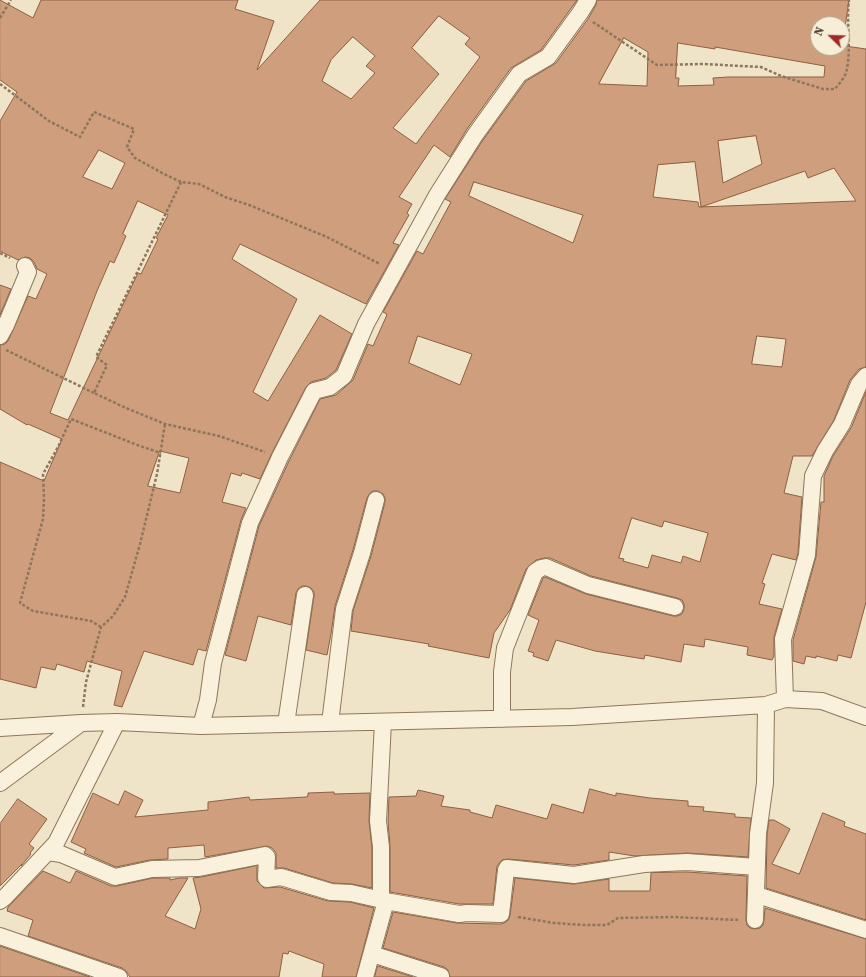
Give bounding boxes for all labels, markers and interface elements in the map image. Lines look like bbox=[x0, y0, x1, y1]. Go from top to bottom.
north arrow bbox=[810, 16, 850, 56]
text: N bbox=[811, 25, 828, 38]

